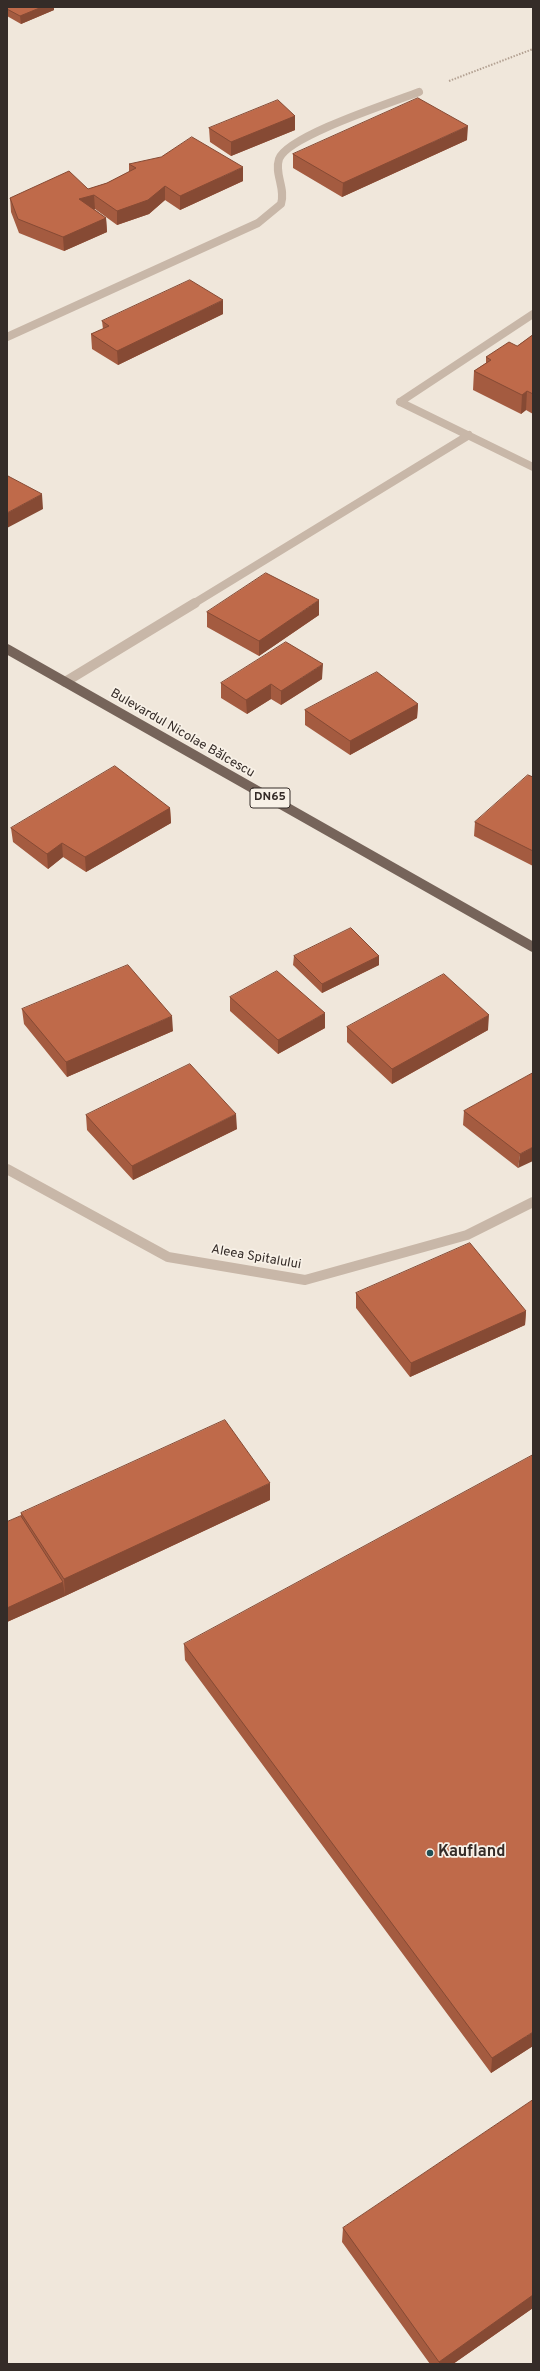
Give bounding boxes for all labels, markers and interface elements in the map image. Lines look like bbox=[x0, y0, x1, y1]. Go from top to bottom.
street label: Bulevardul Nicolae Bălcescu bbox=[107, 686, 257, 782]
road number: DN65 bbox=[250, 788, 290, 808]
street label: Aleea Spitalului bbox=[210, 1242, 302, 1274]
place label: Kaufland bbox=[438, 1843, 506, 1863]
marker: Kaufland bbox=[425, 1848, 435, 1858]

